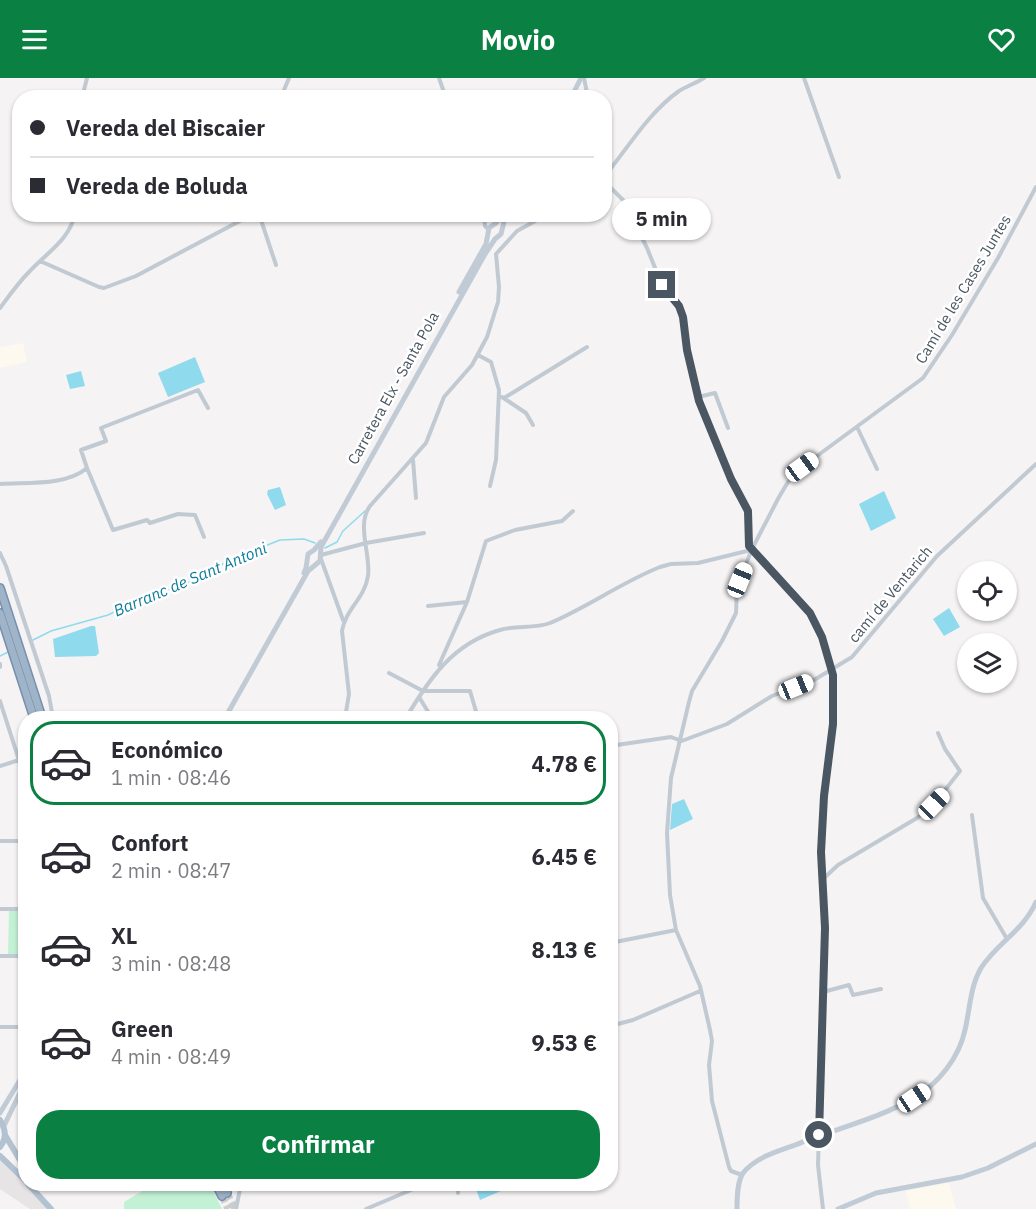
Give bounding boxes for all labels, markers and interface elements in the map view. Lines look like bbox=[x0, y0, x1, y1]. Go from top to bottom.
text: Movio bbox=[481, 22, 555, 57]
icon: menu bbox=[18, 23, 51, 56]
icon: heart bbox=[985, 23, 1018, 56]
text: Vereda del Biscaier bbox=[66, 113, 265, 142]
text: Vereda de Boluda bbox=[66, 171, 248, 200]
callout: 5 min bbox=[612, 198, 712, 240]
text: 5 min bbox=[635, 205, 688, 232]
street label: Camí de les Cases Juntes bbox=[911, 211, 1015, 367]
route end bbox=[648, 271, 675, 298]
street label: Carretera Elx - Santa Pola bbox=[343, 308, 443, 468]
car bbox=[782, 449, 822, 485]
water label: Barranc de Sant Antoni bbox=[110, 537, 270, 620]
street label: camí de Ventarich bbox=[844, 542, 936, 646]
car bbox=[725, 560, 755, 600]
map controls bbox=[957, 561, 1017, 693]
button: locate bbox=[957, 561, 1017, 621]
button: layers bbox=[957, 633, 1017, 693]
car bbox=[776, 672, 816, 702]
text: Económico bbox=[111, 735, 223, 764]
icon: car bbox=[39, 736, 93, 790]
text: 4.78 € bbox=[532, 749, 597, 778]
text: 1 min · 08:46 bbox=[111, 764, 231, 791]
car bbox=[915, 785, 953, 823]
text: Confort bbox=[111, 828, 189, 857]
icon: car bbox=[39, 829, 93, 883]
text: 6.45 € bbox=[532, 842, 597, 871]
text: 2 min · 08:47 bbox=[111, 857, 231, 884]
text: XL bbox=[111, 921, 137, 950]
icon: car bbox=[39, 922, 93, 976]
text: 8.13 € bbox=[532, 935, 597, 964]
text: 3 min · 08:48 bbox=[111, 950, 231, 977]
text: Green bbox=[111, 1014, 173, 1043]
icon: car bbox=[39, 1015, 93, 1069]
text: 9.53 € bbox=[532, 1028, 597, 1057]
text: 4 min · 08:49 bbox=[111, 1043, 231, 1070]
car bbox=[894, 1080, 934, 1116]
button: Confirmar bbox=[36, 1110, 600, 1179]
route start bbox=[805, 1121, 832, 1148]

